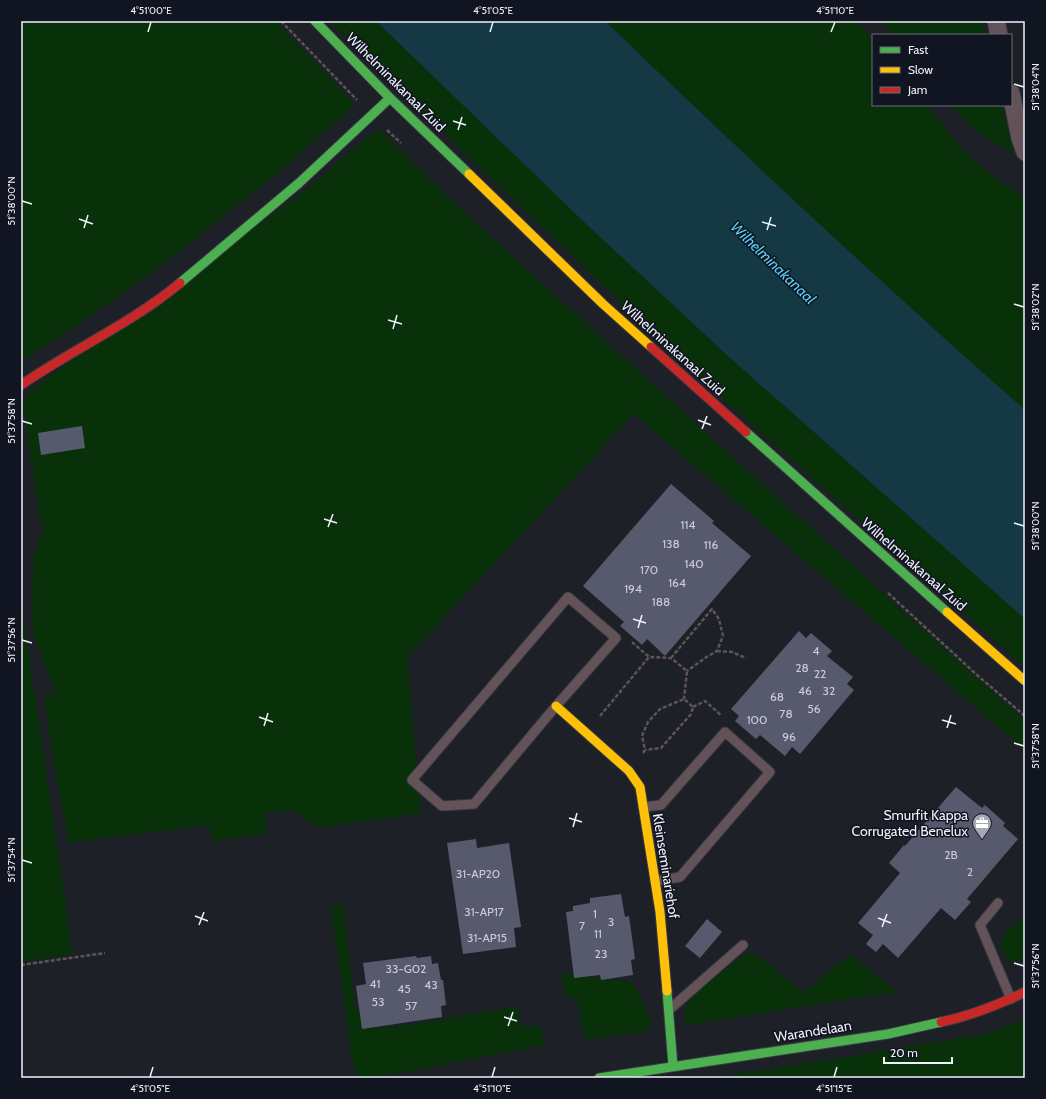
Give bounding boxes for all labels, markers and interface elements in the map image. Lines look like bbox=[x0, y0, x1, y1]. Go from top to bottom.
text: 4°51'00"E bbox=[130, 4, 172, 17]
text: 4°51'05"E bbox=[473, 4, 514, 17]
text: 4°51'10"E bbox=[816, 4, 854, 17]
street label: Wilhelminakanaal Zuid bbox=[343, 29, 449, 135]
legend bbox=[872, 34, 1012, 106]
text: Fast bbox=[908, 42, 928, 57]
text: Slow bbox=[908, 62, 933, 77]
text: 51°38'04"N bbox=[1029, 63, 1042, 111]
text: Jam bbox=[907, 82, 927, 97]
text: 51°38'00"N bbox=[5, 177, 18, 226]
water label: Wilhelminakanaal bbox=[727, 218, 820, 308]
text: 51°38'02"N bbox=[1029, 283, 1042, 331]
street label: Wilhelminakanaal Zuid bbox=[617, 297, 729, 399]
text: 51°37'58"N bbox=[5, 398, 18, 444]
text: 51°38'00"N bbox=[1029, 502, 1042, 551]
street label: Wilhelminakanaal Zuid bbox=[858, 513, 970, 615]
house number: 114 bbox=[681, 517, 695, 532]
house number: 138 bbox=[662, 536, 680, 551]
house number: 116 bbox=[704, 537, 719, 552]
house number: 140 bbox=[684, 556, 704, 571]
house number: 170 bbox=[640, 562, 658, 577]
house number: 164 bbox=[668, 575, 686, 590]
house number: 194 bbox=[624, 581, 642, 596]
house number: 188 bbox=[652, 594, 670, 609]
text: 51°37'56"N bbox=[5, 617, 18, 663]
house number: 4 bbox=[813, 643, 820, 658]
house number: 28 bbox=[795, 660, 809, 675]
house number: 22 bbox=[814, 666, 826, 681]
house number: 46 bbox=[798, 683, 812, 698]
house number: 32 bbox=[823, 683, 835, 698]
house number: 68 bbox=[770, 689, 784, 704]
house number: 56 bbox=[807, 701, 821, 716]
house number: 78 bbox=[779, 706, 793, 721]
house number: 100 bbox=[747, 712, 767, 727]
text: 51°37'58"N bbox=[1029, 723, 1042, 769]
house number: 96 bbox=[782, 729, 796, 744]
place label: Smurfit Kappa Corrugated Benelux bbox=[852, 806, 968, 840]
street label: Kleinseminariehof bbox=[649, 812, 683, 920]
office icon: Smurfit Kappa Corrugated Benelux bbox=[971, 812, 993, 840]
text: 51°37'54"N bbox=[5, 837, 18, 883]
house number: 2B bbox=[944, 847, 958, 862]
house number: 2 bbox=[967, 864, 973, 879]
house number: 31-AP20 bbox=[456, 866, 500, 881]
house number: 31-AP17 bbox=[464, 904, 504, 919]
house number: 1 bbox=[593, 906, 597, 921]
house number: 3 bbox=[608, 914, 614, 929]
house number: 7 bbox=[579, 918, 585, 933]
house number: 11 bbox=[594, 926, 602, 941]
house number: 31-AP15 bbox=[467, 930, 507, 945]
text: 51°37'56"N bbox=[1029, 943, 1042, 989]
house number: 23 bbox=[595, 946, 607, 961]
house number: 33-G02 bbox=[386, 961, 426, 976]
house number: 41 bbox=[370, 976, 380, 991]
house number: 43 bbox=[424, 977, 438, 992]
house number: 45 bbox=[397, 981, 411, 996]
house number: 53 bbox=[372, 994, 384, 1009]
house number: 57 bbox=[405, 998, 417, 1013]
street label: Warandelaan bbox=[773, 1016, 853, 1046]
scale bar bbox=[884, 1039, 952, 1065]
text: 20 m bbox=[890, 1045, 918, 1060]
text: 4°51'05"E bbox=[130, 1082, 171, 1095]
text: 4°51'10"E bbox=[473, 1082, 511, 1095]
text: 4°51'15"E bbox=[816, 1082, 853, 1095]

